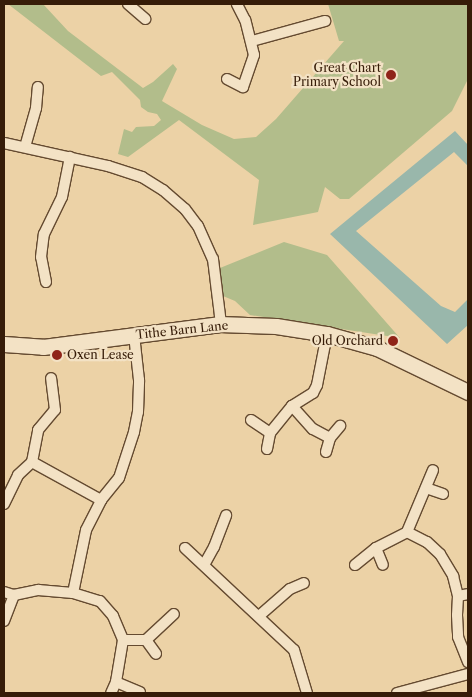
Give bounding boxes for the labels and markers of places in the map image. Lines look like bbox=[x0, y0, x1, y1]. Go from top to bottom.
place label: Great Chart Primary School bbox=[293, 61, 381, 89]
marker: Great Chart Primary School bbox=[385, 69, 397, 81]
place label: Old Orchard bbox=[312, 334, 383, 348]
marker: Old Orchard bbox=[387, 335, 399, 347]
place label: Oxen Lease bbox=[67, 348, 134, 362]
marker: Oxen Lease bbox=[51, 349, 63, 361]

